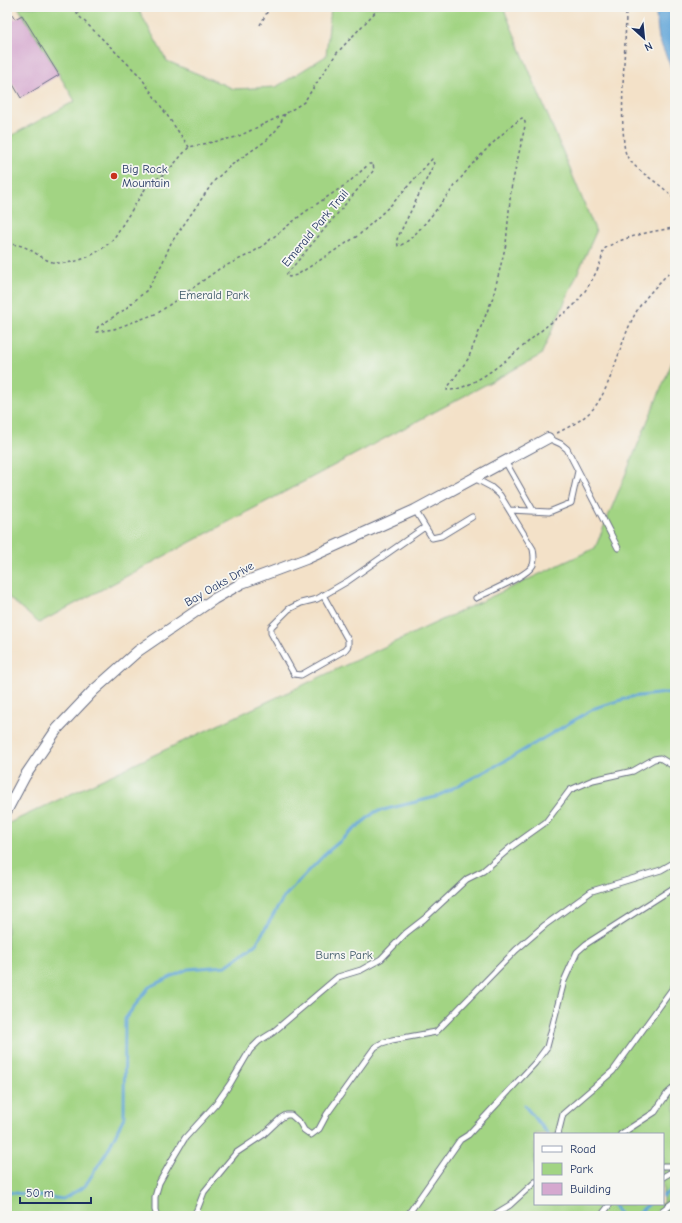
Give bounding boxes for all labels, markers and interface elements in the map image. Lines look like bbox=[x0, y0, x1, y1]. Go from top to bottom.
north arrow bbox=[624, 18, 664, 58]
text: N bbox=[642, 39, 654, 54]
place label: Big Rock Mountain bbox=[122, 162, 170, 190]
marker: Big Rock Mountain bbox=[109, 171, 119, 181]
street label: Emerald Park Trail bbox=[279, 187, 351, 269]
park label: Emerald Park bbox=[179, 288, 249, 302]
street label: Bay Oaks Drive bbox=[182, 559, 256, 609]
park label: Burns Park bbox=[316, 948, 373, 962]
legend bbox=[534, 1133, 664, 1205]
text: Road bbox=[570, 1142, 596, 1156]
text: Park bbox=[570, 1162, 593, 1176]
scale bar bbox=[20, 1179, 91, 1205]
text: Building bbox=[570, 1182, 611, 1196]
text: 50 m bbox=[26, 1186, 54, 1200]

